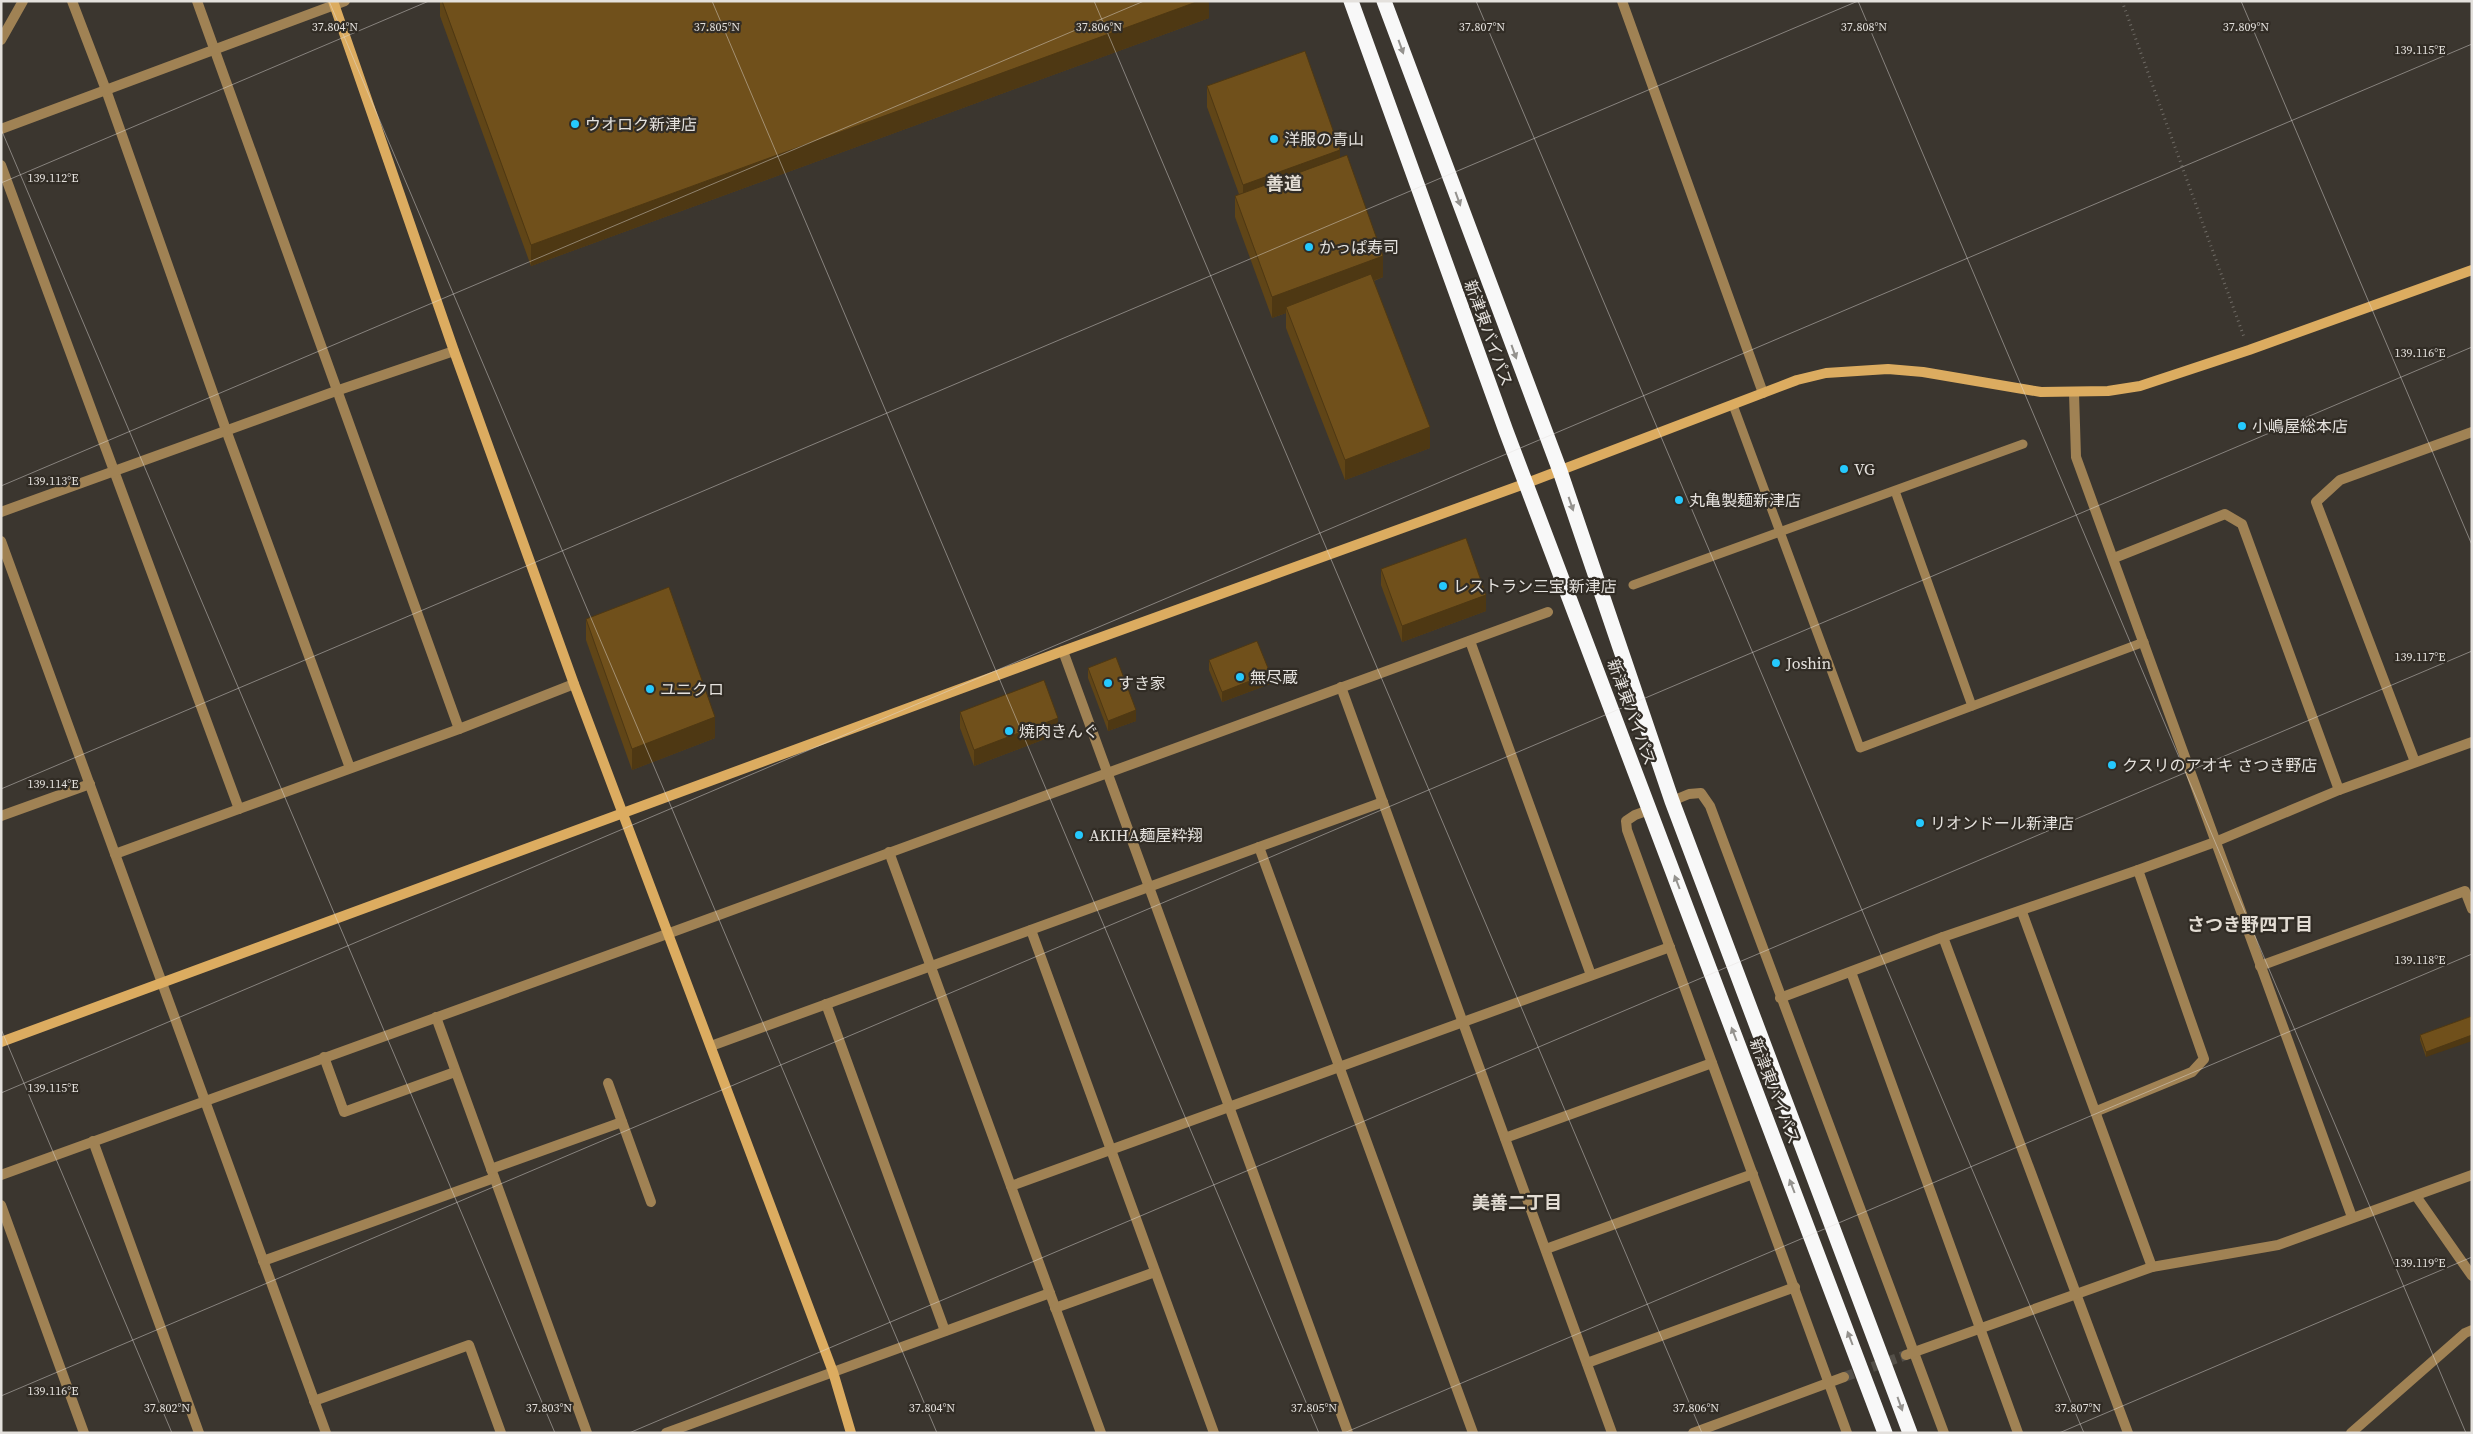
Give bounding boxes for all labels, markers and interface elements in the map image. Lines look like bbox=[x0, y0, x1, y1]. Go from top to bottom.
text: 37.804°N bbox=[312, 19, 358, 35]
text: 37.805°N bbox=[694, 19, 740, 35]
text: 37.806°N bbox=[1076, 19, 1122, 35]
text: 37.807°N bbox=[1459, 19, 1505, 35]
text: 37.808°N bbox=[1841, 19, 1887, 35]
text: 37.809°N bbox=[2223, 19, 2269, 35]
one-way arrow bbox=[1397, 40, 1405, 55]
text: 139.115°E bbox=[2395, 42, 2445, 58]
place label: ウオロク新津店 bbox=[585, 113, 697, 135]
marker: ウオロク新津店 bbox=[569, 118, 581, 130]
place label: 洋服の青山 bbox=[1284, 128, 1364, 150]
marker: 洋服の青山 bbox=[1268, 133, 1280, 145]
text: 139.112°E bbox=[28, 170, 78, 186]
district label: 善道 bbox=[1266, 171, 1302, 196]
one-way arrow bbox=[1454, 192, 1462, 207]
place label: かっぱ寿司 bbox=[1319, 236, 1399, 258]
marker: かっぱ寿司 bbox=[1303, 241, 1315, 253]
street label: 新津東バイパス bbox=[1460, 277, 1518, 389]
one-way arrow bbox=[1511, 344, 1518, 359]
text: 139.116°E bbox=[2395, 345, 2445, 361]
place label: 小嶋屋総本店 bbox=[2252, 415, 2348, 437]
marker: 小嶋屋総本店 bbox=[2236, 420, 2248, 432]
place label: VG bbox=[1854, 458, 1875, 480]
marker: VG bbox=[1838, 463, 1850, 475]
text: 139.113°E bbox=[28, 473, 78, 489]
place label: 丸亀製麺新津店 bbox=[1689, 489, 1801, 511]
marker: 丸亀製麺新津店 bbox=[1673, 494, 1685, 506]
one-way arrow bbox=[1568, 496, 1575, 511]
place label: レストラン三宝 新津店 bbox=[1453, 575, 1617, 597]
marker: レストラン三宝 新津店 bbox=[1437, 580, 1449, 592]
text: 139.117°E bbox=[2395, 649, 2445, 665]
place label: Joshin bbox=[1785, 652, 1832, 674]
street label: 新津東バイパス bbox=[1603, 656, 1661, 768]
marker: Joshin bbox=[1770, 657, 1782, 669]
place label: 無尽蔵 bbox=[1250, 666, 1298, 688]
marker: 無尽蔵 bbox=[1234, 671, 1246, 683]
place label: すき家 bbox=[1118, 672, 1166, 694]
marker: すき家 bbox=[1102, 677, 1114, 689]
place label: ユニクロ bbox=[660, 678, 724, 700]
marker: ユニクロ bbox=[644, 683, 656, 695]
place label: 焼肉きんぐ bbox=[1019, 720, 1099, 742]
marker: 焼肉きんぐ bbox=[1003, 725, 1015, 737]
place label: クスリのアオキ さつき野店 bbox=[2122, 754, 2317, 776]
marker: クスリのアオキ さつき野店 bbox=[2106, 759, 2118, 771]
text: 139.114°E bbox=[28, 776, 78, 792]
place label: リオンドール新津店 bbox=[1930, 812, 2074, 834]
marker: リオンドール新津店 bbox=[1914, 817, 1926, 829]
place label: AKIHA麺屋粋翔 bbox=[1089, 824, 1203, 846]
marker: AKIHA麺屋粋翔 bbox=[1073, 829, 1085, 841]
one-way arrow bbox=[1673, 874, 1681, 889]
district label: さつき野四丁目 bbox=[2187, 912, 2313, 937]
text: 139.118°E bbox=[2395, 952, 2445, 968]
one-way arrow bbox=[1730, 1027, 1738, 1041]
street label: 新津東バイパス bbox=[1745, 1035, 1805, 1147]
text: 139.115°E bbox=[28, 1080, 78, 1096]
one-way arrow bbox=[1788, 1178, 1796, 1193]
district label: 美善二丁目 bbox=[1472, 1190, 1562, 1215]
text: 139.119°E bbox=[2395, 1255, 2445, 1271]
one-way arrow bbox=[1846, 1330, 1854, 1345]
text: 139.116°E bbox=[28, 1383, 78, 1399]
one-way arrow bbox=[1896, 1397, 1904, 1412]
text: 37.802°N bbox=[144, 1400, 190, 1416]
text: 37.803°N bbox=[526, 1400, 572, 1416]
text: 37.804°N bbox=[909, 1400, 955, 1416]
text: 37.805°N bbox=[1291, 1400, 1337, 1416]
text: 37.806°N bbox=[1673, 1400, 1719, 1416]
text: 37.807°N bbox=[2055, 1400, 2101, 1416]

